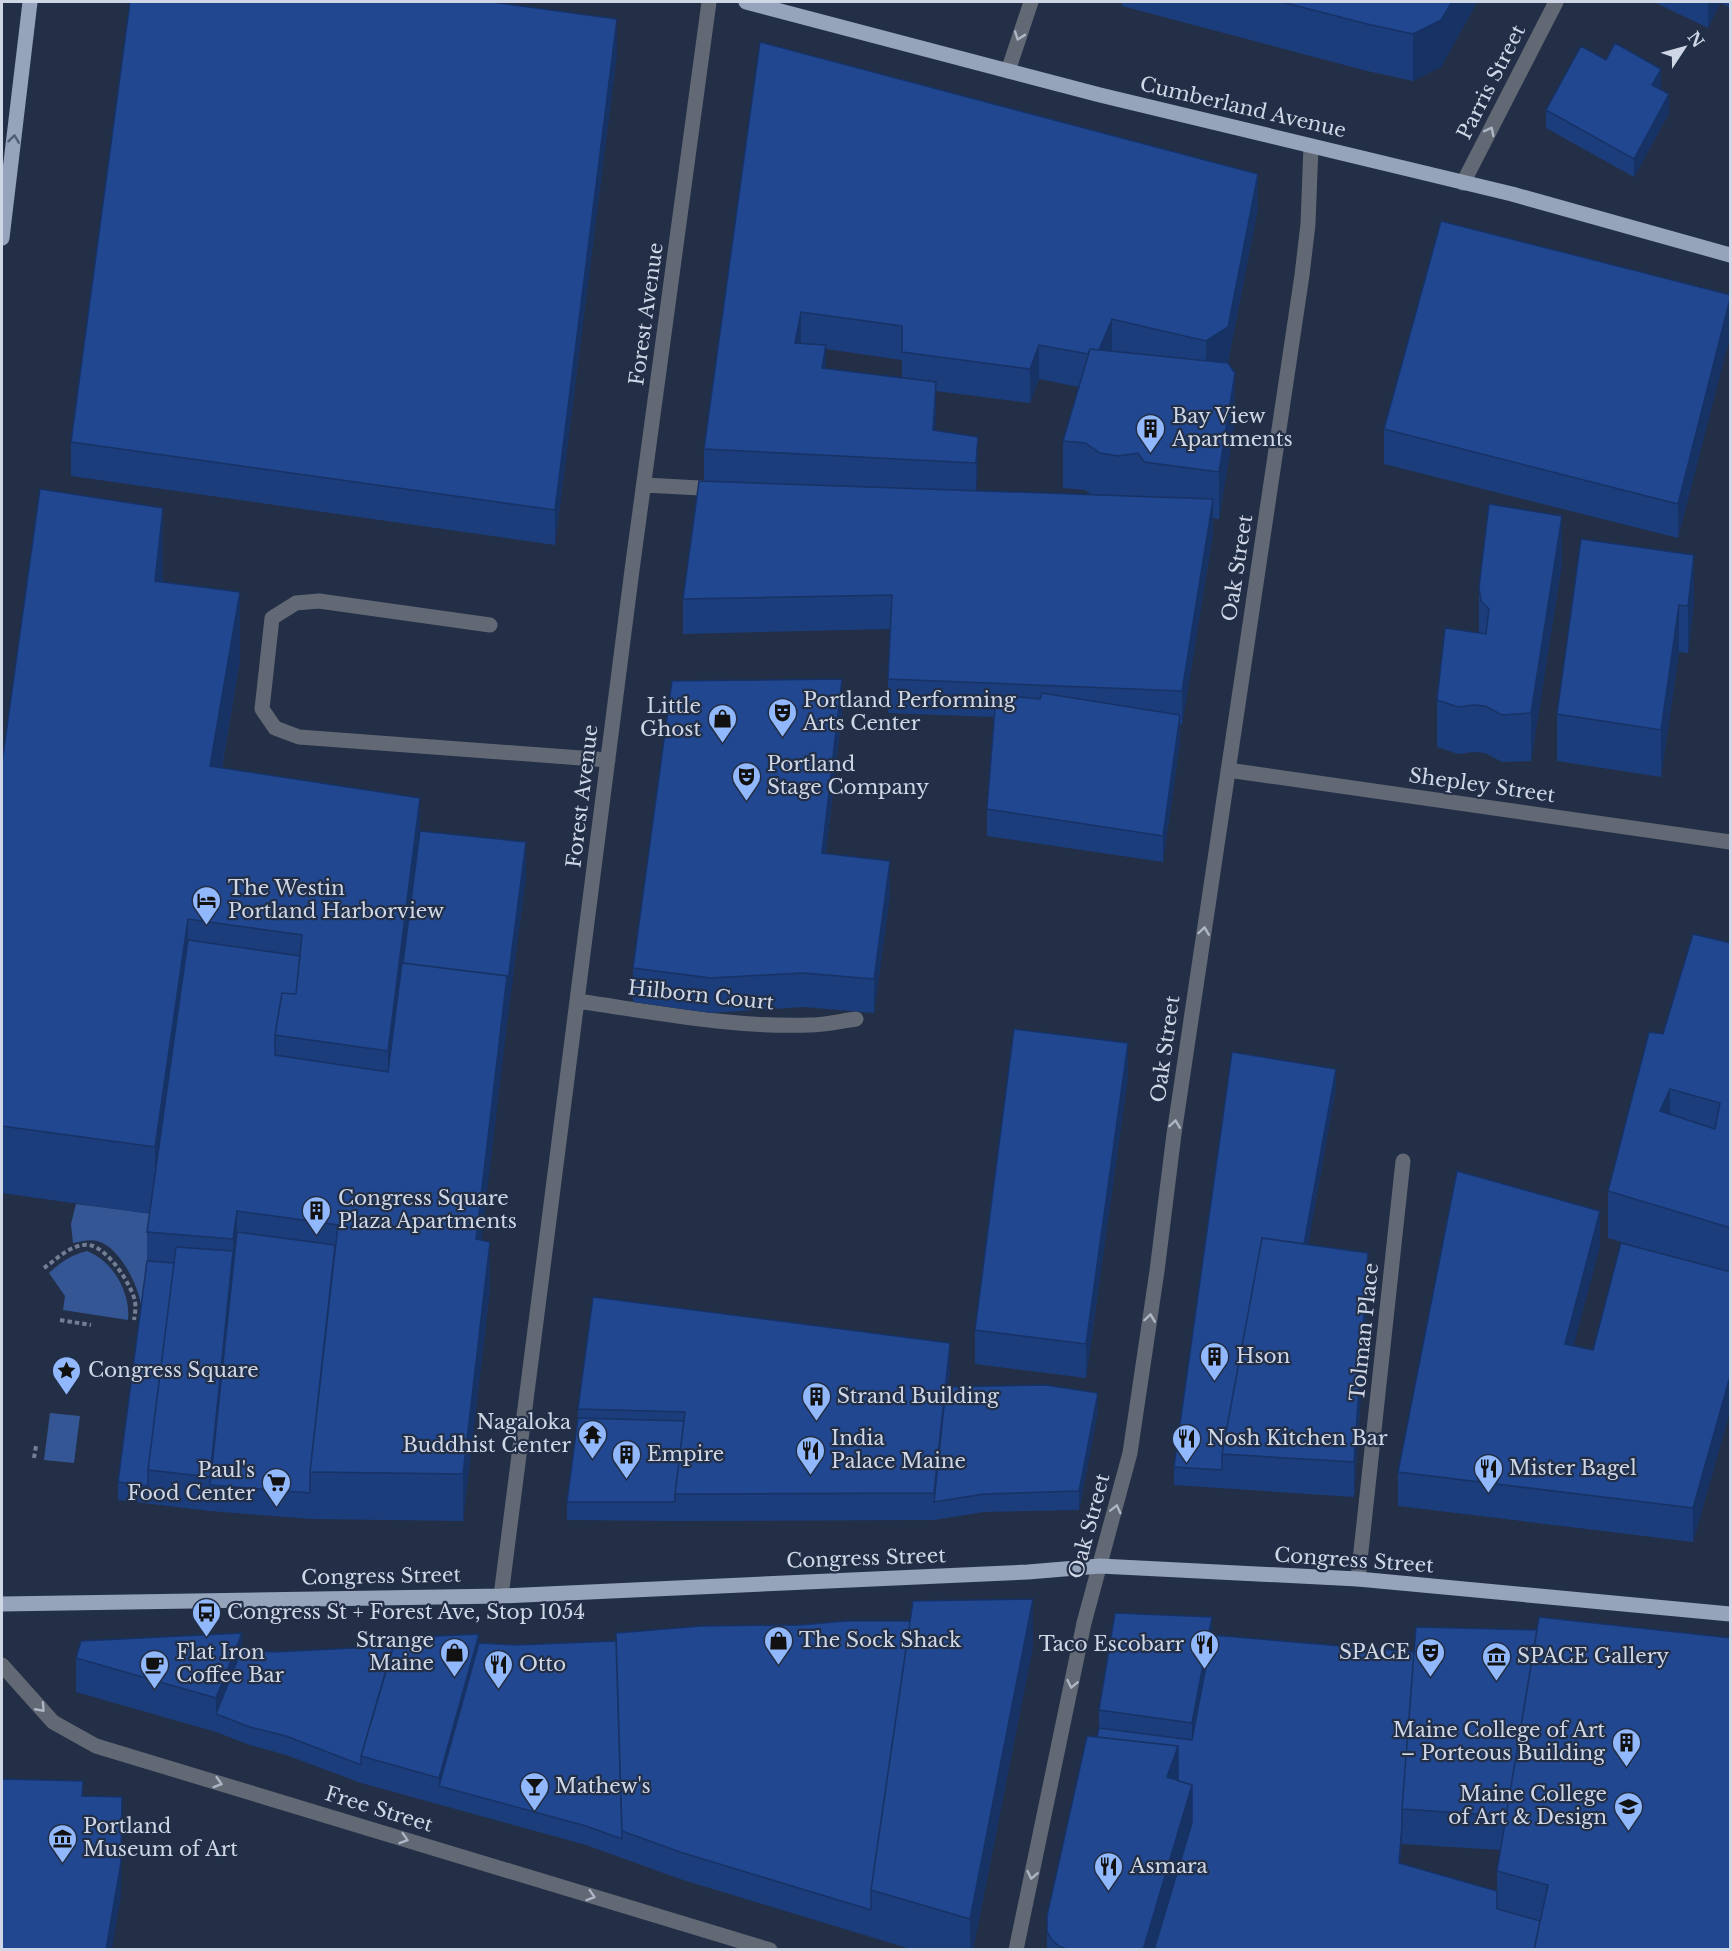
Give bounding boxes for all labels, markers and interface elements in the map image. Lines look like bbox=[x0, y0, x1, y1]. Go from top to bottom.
north arrow bbox=[1654, 18, 1714, 78]
street label: Parris Street bbox=[1452, 20, 1530, 143]
text: N bbox=[1684, 27, 1709, 51]
one-way arrow bbox=[1014, 30, 1027, 41]
street label: Cumberland Avenue bbox=[1138, 72, 1348, 142]
one-way arrow bbox=[1482, 126, 1494, 137]
one-way arrow bbox=[7, 134, 19, 143]
street label: Forest Avenue bbox=[624, 241, 668, 387]
place label: Bay View Apartments bbox=[1171, 404, 1293, 451]
building icon: Bay View Apartments bbox=[1135, 412, 1167, 454]
street label: Oak Street bbox=[1217, 512, 1257, 623]
place label: Portland Performing Arts Center bbox=[802, 688, 1017, 735]
place label: Little Ghost bbox=[640, 694, 701, 741]
theatre icon: Portland Performing Arts Center bbox=[766, 696, 798, 738]
shop icon: Little Ghost bbox=[706, 702, 738, 744]
street label: Forest Avenue bbox=[561, 723, 603, 869]
place label: Portland Stage Company bbox=[767, 752, 929, 799]
theatre icon: Portland Stage Company bbox=[730, 760, 762, 802]
street label: Shepley Street bbox=[1407, 763, 1557, 807]
place label: The Westin Portland Harborview bbox=[228, 876, 444, 923]
hotel icon: The Westin Portland Harborview bbox=[191, 884, 223, 926]
one-way arrow bbox=[1197, 927, 1209, 936]
street label: Hilborn Court bbox=[627, 975, 776, 1015]
street label: Oak Street bbox=[1146, 994, 1184, 1104]
one-way arrow bbox=[1169, 1120, 1181, 1129]
place label: Congress Square Plaza Apartments bbox=[338, 1186, 517, 1233]
building icon: Congress Square Plaza Apartments bbox=[301, 1194, 333, 1236]
street label: Tolman Place bbox=[1345, 1262, 1383, 1402]
one-way arrow bbox=[1143, 1313, 1155, 1322]
building icon: Hson bbox=[1199, 1340, 1231, 1382]
place label: Hson bbox=[1236, 1344, 1291, 1368]
place icon: Congress Square bbox=[51, 1354, 83, 1396]
place label: Congress Square bbox=[88, 1358, 259, 1382]
building icon: Strand Building bbox=[800, 1380, 832, 1422]
place label: Strand Building bbox=[837, 1384, 1000, 1408]
place label: Nagaloka Buddhist Center bbox=[403, 1410, 572, 1457]
temple icon: Nagaloka Buddhist Center bbox=[576, 1418, 608, 1460]
restaurant icon: Nosh Kitchen Bar bbox=[1170, 1422, 1202, 1464]
place label: India Palace Maine bbox=[831, 1426, 966, 1473]
place label: Nosh Kitchen Bar bbox=[1207, 1426, 1388, 1450]
restaurant icon: India Palace Maine bbox=[794, 1434, 826, 1476]
building icon: Empire bbox=[610, 1438, 642, 1480]
place label: Empire bbox=[647, 1442, 724, 1466]
restaurant icon: Mister Bagel bbox=[1472, 1452, 1504, 1494]
place label: Mister Bagel bbox=[1509, 1456, 1637, 1480]
place label: Paul's Food Center bbox=[127, 1458, 255, 1505]
supermarket icon: Paul's Food Center bbox=[260, 1466, 292, 1508]
street label: Oak Street bbox=[1063, 1470, 1115, 1581]
one-way arrow bbox=[1108, 1505, 1121, 1515]
street label: Congress Street bbox=[1273, 1542, 1435, 1578]
street label: Congress Street bbox=[786, 1543, 947, 1573]
street label: Congress Street bbox=[301, 1563, 461, 1589]
bus stop icon: Congress St + Forest Ave, Stop 1054 bbox=[190, 1596, 222, 1638]
place label: Congress St + Forest Ave, Stop 1054 bbox=[227, 1600, 585, 1624]
shop icon: The Sock Shack bbox=[762, 1624, 794, 1666]
place label: Strange Maine bbox=[356, 1628, 434, 1675]
place label: The Sock Shack bbox=[799, 1628, 962, 1652]
restaurant icon: Taco Escobarr bbox=[1189, 1628, 1221, 1670]
place label: Taco Escobarr bbox=[1039, 1632, 1184, 1656]
shop icon: Strange Maine bbox=[439, 1636, 471, 1678]
theatre icon: SPACE bbox=[1415, 1636, 1447, 1678]
place label: Flat Iron Coffee Bar bbox=[176, 1640, 285, 1687]
place label: SPACE bbox=[1339, 1640, 1410, 1664]
museum icon: SPACE Gallery bbox=[1480, 1640, 1512, 1682]
place label: SPACE Gallery bbox=[1517, 1644, 1669, 1668]
cafe icon: Flat Iron Coffee Bar bbox=[139, 1648, 171, 1690]
restaurant icon: Otto bbox=[482, 1648, 514, 1690]
place label: Otto bbox=[519, 1652, 566, 1676]
one-way arrow bbox=[1066, 1679, 1079, 1689]
one-way arrow bbox=[34, 1701, 45, 1712]
place label: Maine College of Art – Porteous Building bbox=[1393, 1718, 1606, 1765]
building icon: Maine College of Art – Porteous Building bbox=[1610, 1726, 1642, 1768]
bar icon: Mathew's bbox=[518, 1770, 550, 1812]
place label: Mathew's bbox=[555, 1774, 651, 1798]
one-way arrow bbox=[212, 1776, 223, 1788]
street label: Free Street bbox=[322, 1781, 436, 1837]
place label: Maine College of Art & Design bbox=[1448, 1782, 1607, 1829]
school or university icon: Maine College of Art & Design bbox=[1612, 1790, 1644, 1832]
place label: Portland Museum of Art bbox=[83, 1814, 238, 1861]
museum icon: Portland Museum of Art bbox=[46, 1822, 78, 1864]
one-way arrow bbox=[398, 1832, 409, 1844]
restaurant icon: Asmara bbox=[1093, 1850, 1125, 1892]
place label: Asmara bbox=[1129, 1854, 1209, 1878]
one-way arrow bbox=[1026, 1869, 1039, 1879]
one-way arrow bbox=[585, 1889, 596, 1901]

